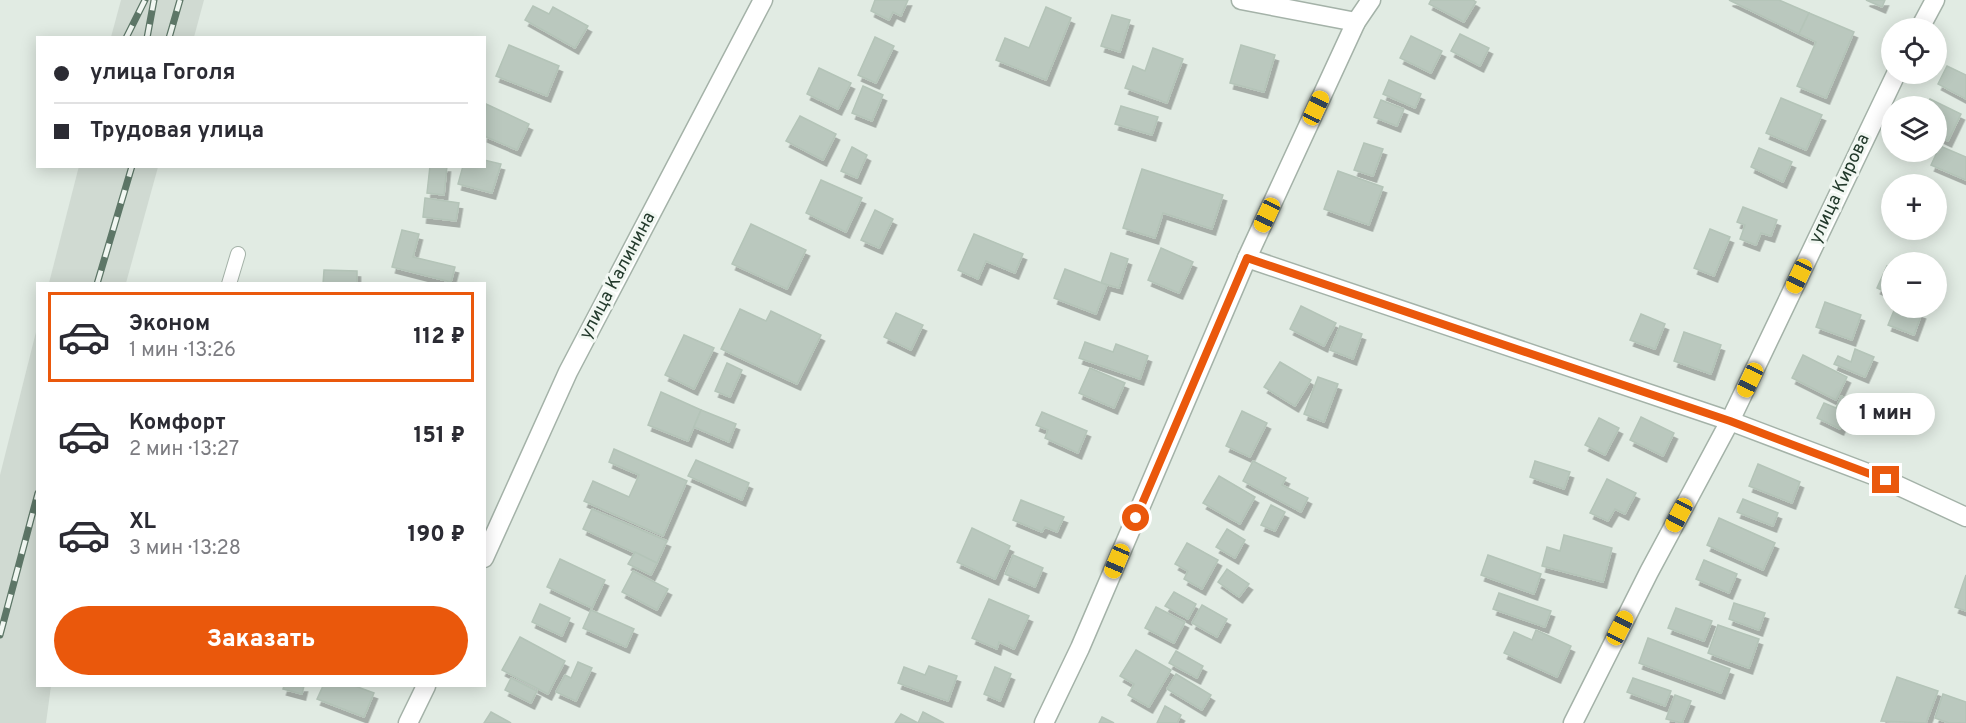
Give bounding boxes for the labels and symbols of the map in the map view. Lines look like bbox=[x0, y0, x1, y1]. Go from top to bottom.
car bbox=[1300, 88, 1332, 128]
street label: улица Кирова bbox=[1805, 130, 1875, 248]
car bbox=[1251, 195, 1283, 235]
street label: улица Калинина bbox=[575, 208, 661, 344]
car bbox=[1783, 256, 1815, 296]
car bbox=[1734, 360, 1766, 400]
callout: 1 мин bbox=[1836, 393, 1936, 435]
route end bbox=[1872, 466, 1899, 493]
car bbox=[1663, 495, 1695, 535]
route start bbox=[1122, 504, 1149, 531]
car bbox=[1102, 541, 1132, 581]
car bbox=[1604, 608, 1636, 648]

